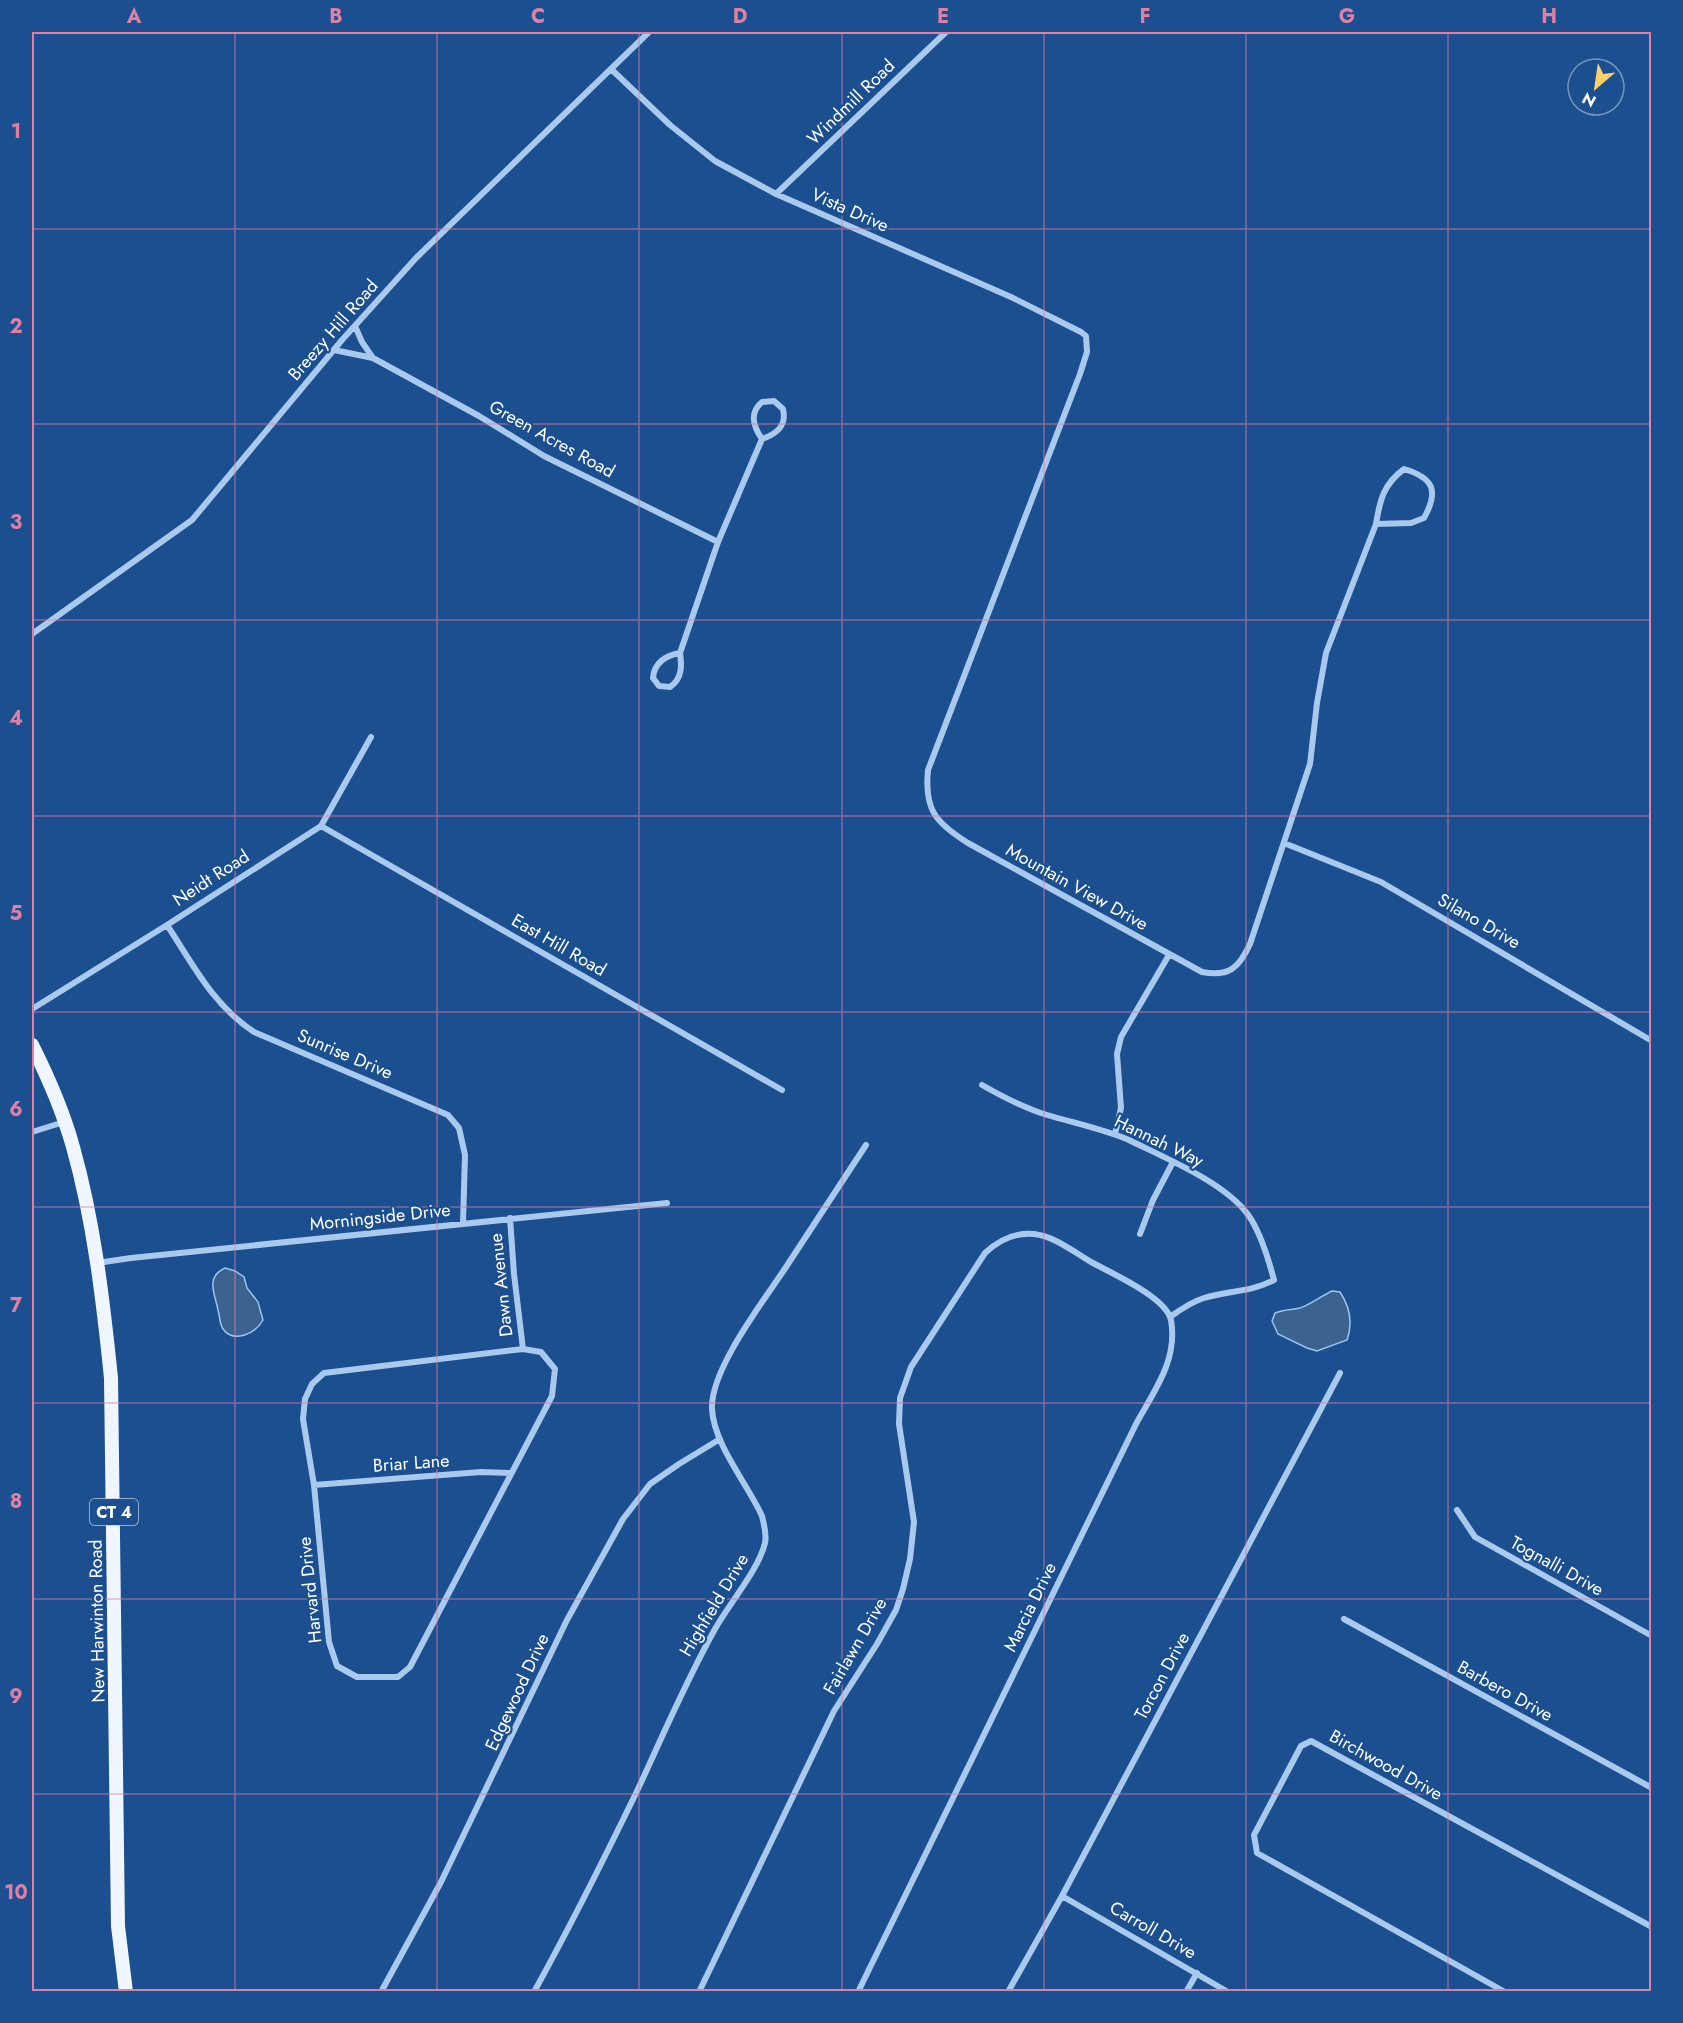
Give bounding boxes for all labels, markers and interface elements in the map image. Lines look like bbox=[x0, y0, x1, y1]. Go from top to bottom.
text: A bbox=[126, 2, 142, 31]
text: B bbox=[329, 2, 343, 31]
text: C bbox=[531, 2, 545, 31]
text: D bbox=[733, 2, 747, 31]
text: E bbox=[937, 2, 949, 31]
text: F bbox=[1139, 2, 1151, 31]
text: G bbox=[1339, 2, 1355, 31]
text: H bbox=[1541, 2, 1557, 31]
street label: Windmill Road bbox=[801, 53, 901, 151]
north arrow bbox=[1566, 57, 1626, 117]
text: N bbox=[1578, 87, 1600, 113]
text: 1 bbox=[11, 117, 21, 146]
street label: Vista Drive bbox=[807, 181, 893, 239]
street label: Breezy Hill Road bbox=[282, 274, 384, 386]
text: 2 bbox=[9, 312, 23, 341]
street label: Green Acres Road bbox=[484, 394, 620, 484]
text: 3 bbox=[10, 508, 22, 537]
text: 4 bbox=[9, 704, 23, 733]
street label: Mountain View Drive bbox=[1001, 837, 1153, 937]
street label: Neidt Road bbox=[168, 843, 254, 913]
street label: Silano Drive bbox=[1433, 887, 1525, 955]
text: 5 bbox=[10, 899, 23, 928]
street label: East Hill Road bbox=[507, 907, 611, 983]
street label: Sunrise Drive bbox=[293, 1022, 397, 1086]
text: 6 bbox=[9, 1095, 23, 1124]
street label: Hannah Way bbox=[1110, 1108, 1208, 1174]
street label: Morningside Drive bbox=[308, 1197, 452, 1237]
street label: Dawn Avenue bbox=[483, 1232, 519, 1338]
text: 7 bbox=[10, 1291, 23, 1320]
street label: Briar Lane bbox=[372, 1447, 450, 1479]
text: 8 bbox=[10, 1487, 22, 1516]
road number: CT 4 bbox=[90, 1499, 138, 1525]
street label: Tognalli Drive bbox=[1506, 1530, 1608, 1602]
street label: Harvard Drive bbox=[291, 1536, 329, 1644]
street label: New Harwinton Road bbox=[83, 1539, 111, 1703]
street label: Highfield Drive bbox=[673, 1549, 755, 1661]
street label: Marcia Drive bbox=[997, 1558, 1063, 1656]
street label: Fairlawn Drive bbox=[817, 1593, 893, 1699]
street label: Torcon Drive bbox=[1128, 1628, 1196, 1724]
street label: Edgewood Drive bbox=[478, 1629, 556, 1755]
street label: Barbero Drive bbox=[1453, 1654, 1557, 1728]
text: 9 bbox=[9, 1682, 23, 1711]
street label: Birchwood Drive bbox=[1325, 1723, 1447, 1807]
text: 10 bbox=[4, 1878, 28, 1907]
street label: Carroll Drive bbox=[1105, 1895, 1201, 1965]

